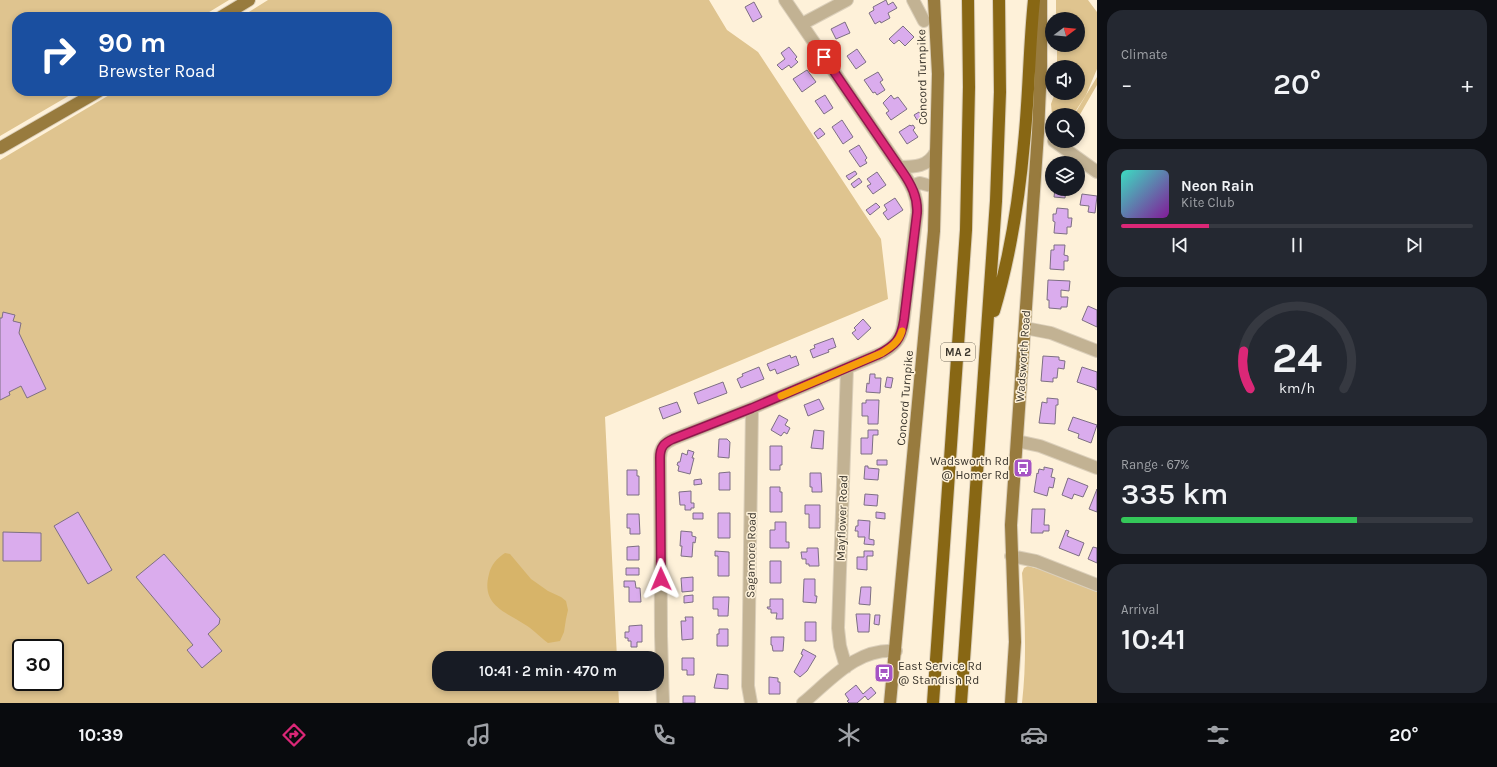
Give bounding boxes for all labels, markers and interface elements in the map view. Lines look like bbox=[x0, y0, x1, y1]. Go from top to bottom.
north arrow bbox=[1045, 12, 1085, 52]
map controls bbox=[1045, 12, 1085, 196]
text: 90 m bbox=[98, 26, 166, 59]
icon: right bbox=[32, 28, 84, 80]
street label: Concord Turnpike bbox=[914, 29, 930, 125]
pin bbox=[807, 40, 841, 74]
icon: arrive bbox=[813, 46, 835, 68]
text: Climate bbox=[1121, 47, 1167, 62]
text: Brewster Road bbox=[98, 60, 216, 82]
button: sound bbox=[1045, 60, 1085, 100]
text: 20° bbox=[1273, 66, 1321, 102]
text: − bbox=[1121, 72, 1133, 98]
text: + bbox=[1461, 72, 1473, 98]
button: search bbox=[1045, 108, 1085, 148]
button: layers bbox=[1045, 156, 1085, 196]
text: Neon Rain bbox=[1181, 177, 1254, 195]
text: Kite Club bbox=[1181, 195, 1235, 210]
icon: previous bbox=[1169, 234, 1191, 256]
icon: pause bbox=[1286, 234, 1308, 256]
icon: next bbox=[1403, 234, 1425, 256]
street label: Wadsworth Road bbox=[1013, 310, 1033, 402]
text: 24 bbox=[1272, 334, 1322, 382]
road number: MA 2 bbox=[941, 343, 975, 361]
street label: Concord Turnpike bbox=[894, 350, 916, 446]
text: km/h bbox=[1279, 380, 1315, 397]
place label: Wadsworth Rd @ Homer Rd bbox=[930, 454, 1009, 482]
bus stop icon: Wadsworth Rd @ Homer Rd bbox=[1012, 457, 1034, 479]
text: Range · 67% bbox=[1121, 457, 1189, 472]
street label: Mayflower Road bbox=[834, 475, 850, 561]
text: 335 km bbox=[1121, 476, 1228, 512]
street label: Sagamore Road bbox=[743, 512, 759, 598]
position arrow bbox=[640, 558, 682, 600]
text: Arrival bbox=[1121, 602, 1159, 617]
text: 10:41 bbox=[1121, 621, 1186, 657]
speed limit sign: 30 bbox=[12, 639, 64, 691]
place label: East Service Rd @ Standish Rd bbox=[898, 659, 982, 687]
text: 10:41 · 2 min · 470 m bbox=[479, 662, 617, 680]
bus stop icon: East Service Rd @ Standish Rd bbox=[873, 662, 895, 684]
icon: directions bbox=[280, 721, 308, 749]
icon: music bbox=[465, 721, 493, 749]
icon: phone bbox=[650, 721, 678, 749]
icon: climate bbox=[835, 721, 863, 749]
icon: car bbox=[1020, 721, 1048, 749]
icon: filters bbox=[1204, 721, 1232, 749]
text: 10:39 bbox=[78, 724, 123, 746]
text: 20° bbox=[1389, 724, 1419, 746]

